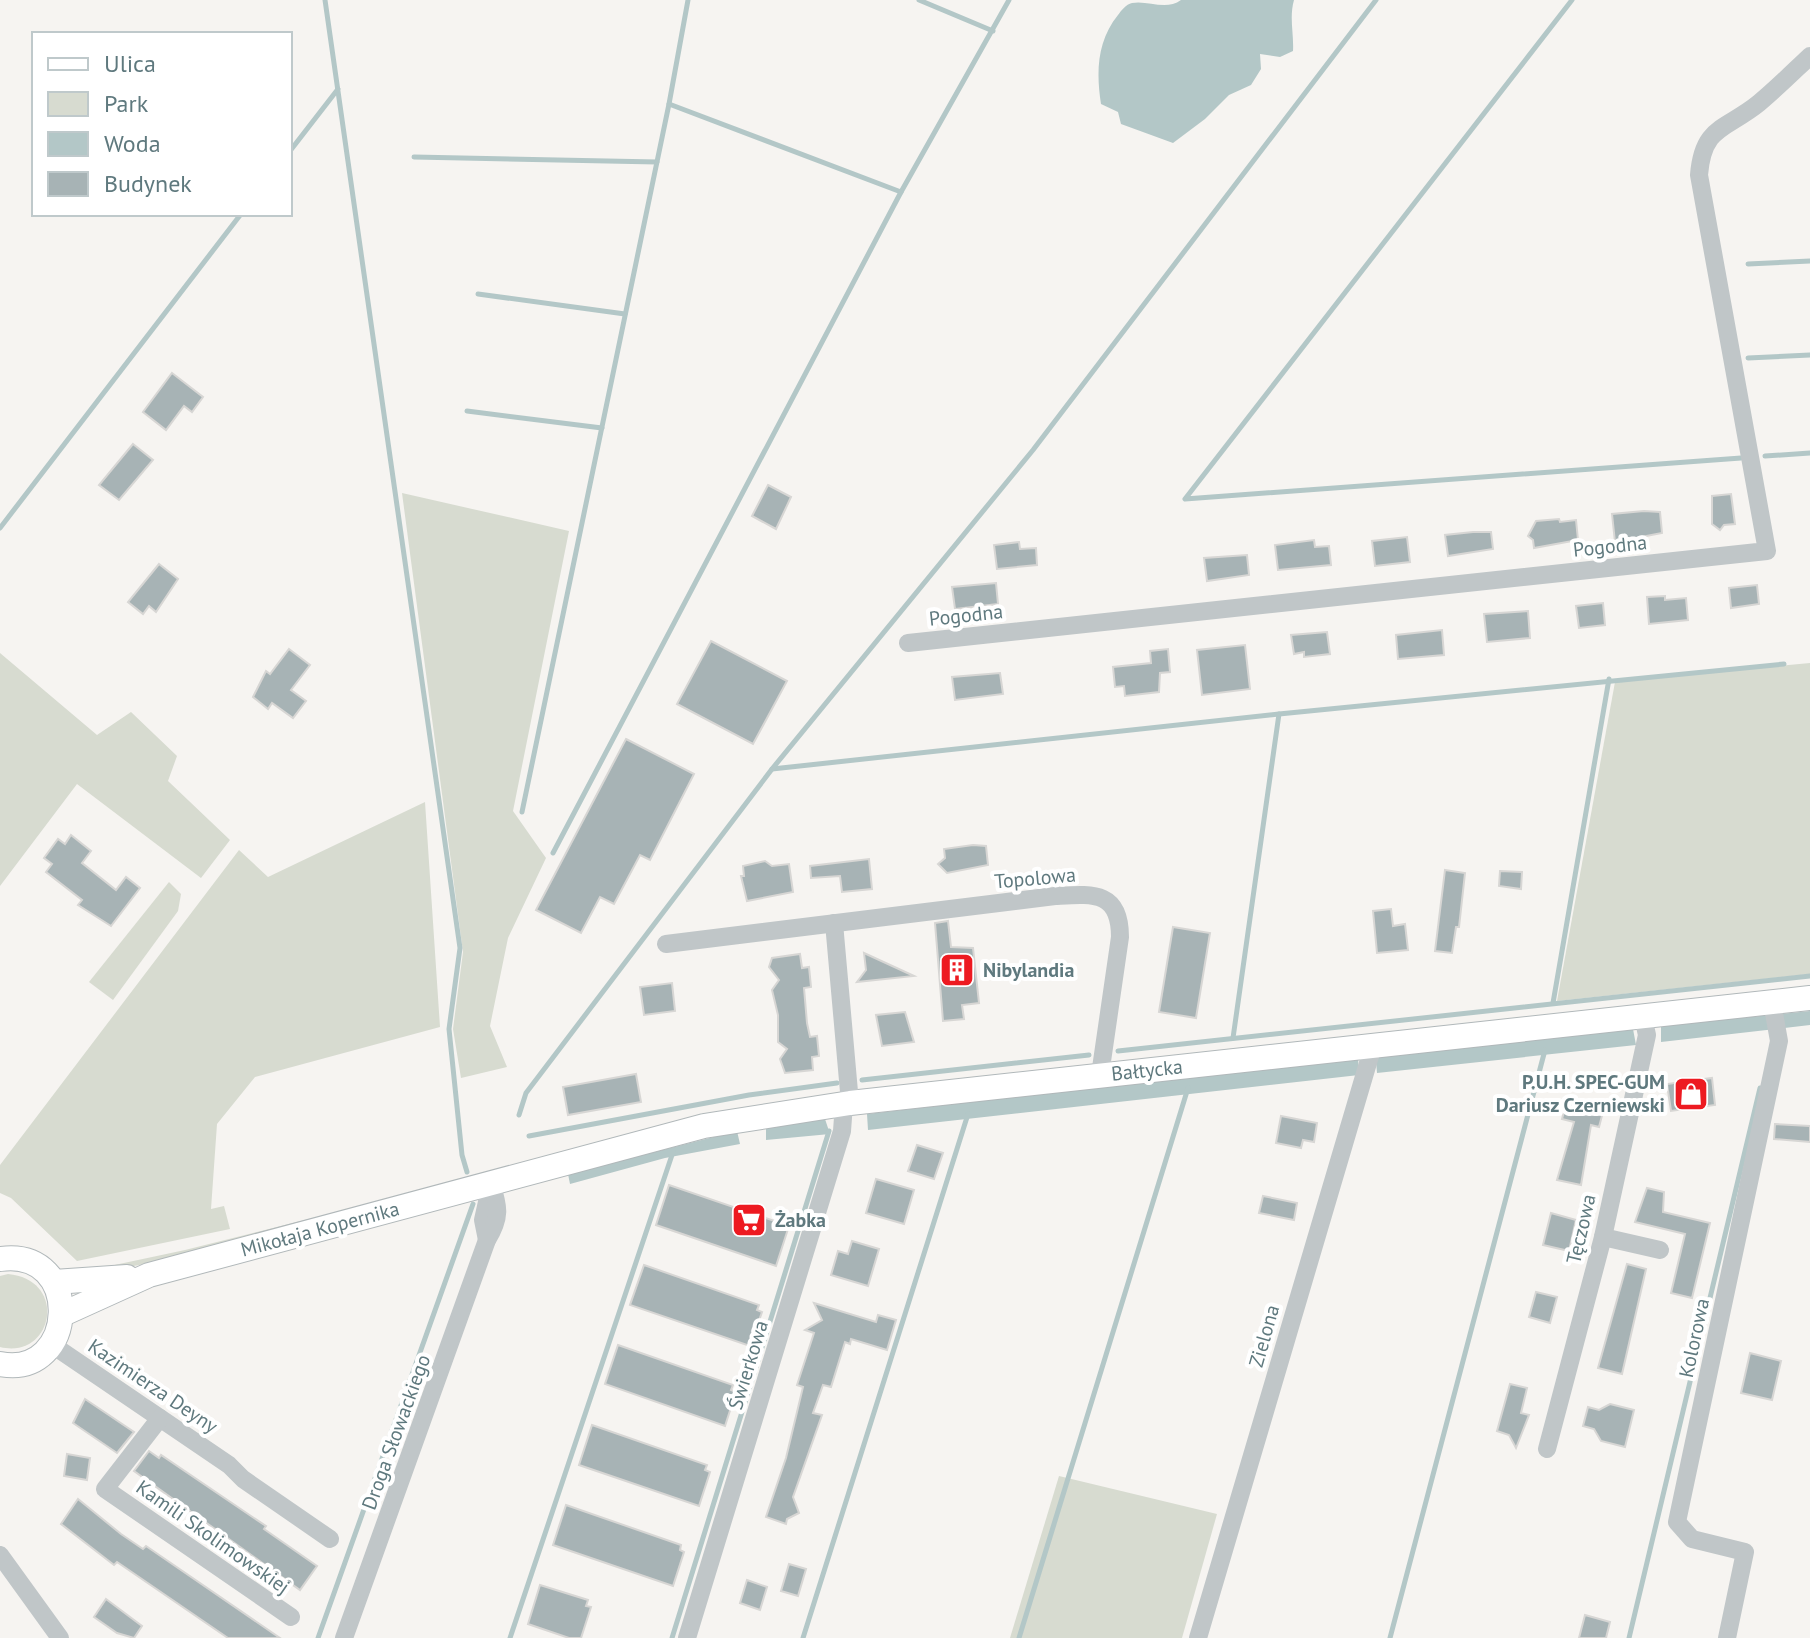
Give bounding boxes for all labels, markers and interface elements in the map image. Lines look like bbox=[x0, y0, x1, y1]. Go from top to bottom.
legend bbox=[32, 32, 292, 216]
text: Ulica bbox=[104, 48, 156, 79]
text: Park bbox=[104, 88, 149, 119]
text: Woda bbox=[104, 128, 161, 159]
text: Budynek bbox=[104, 168, 192, 199]
street label: Pogodna bbox=[1572, 529, 1648, 563]
street label: Pogodna bbox=[928, 598, 1004, 632]
street label: Topolowa bbox=[993, 861, 1077, 895]
building icon: Nibylandia bbox=[938, 951, 976, 989]
place label: Nibylandia bbox=[983, 957, 1074, 983]
street label: Bałtycka bbox=[1110, 1053, 1184, 1087]
place label: P.U.H. SPEC-GUM Dariusz Czerniewski bbox=[1496, 1069, 1665, 1118]
shop icon: P.U.H. SPEC-GUM Dariusz Czerniewski bbox=[1672, 1075, 1710, 1113]
street label: Tęczowa bbox=[1560, 1192, 1602, 1266]
street label: Mikołaja Kopernika bbox=[238, 1195, 402, 1263]
supermarket icon: Żabka bbox=[730, 1201, 768, 1239]
place label: Żabka bbox=[775, 1207, 826, 1233]
street label: Kolorowa bbox=[1673, 1296, 1715, 1380]
street label: Zielona bbox=[1243, 1302, 1285, 1370]
street label: Świerkowa bbox=[722, 1317, 774, 1413]
street label: Kazimierza Deyny bbox=[83, 1333, 223, 1439]
street label: Droga Słowackiego bbox=[356, 1351, 436, 1513]
street label: Kamili Skolimowskiej bbox=[131, 1474, 295, 1600]

